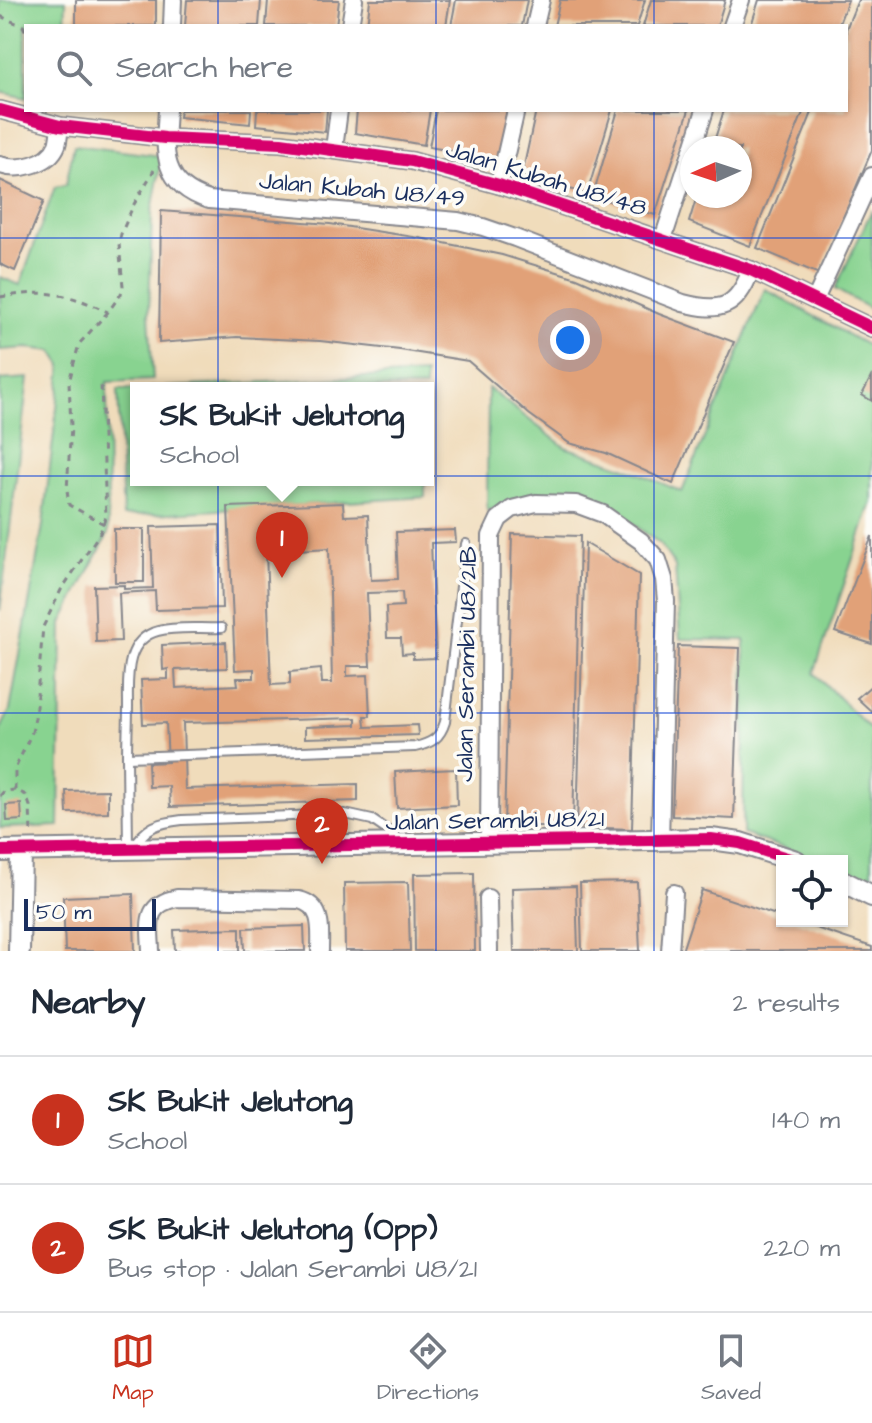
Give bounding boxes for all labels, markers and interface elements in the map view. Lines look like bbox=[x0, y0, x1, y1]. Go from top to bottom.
search box bbox=[24, 24, 848, 112]
icon: search bbox=[52, 46, 96, 90]
text: Search here bbox=[116, 47, 293, 89]
street label: Jalan Kubah U8/48 bbox=[441, 132, 651, 226]
north arrow bbox=[680, 136, 752, 208]
street label: Jalan Kubah U8/49 bbox=[258, 164, 466, 216]
your location bbox=[550, 320, 590, 360]
popup bbox=[130, 382, 434, 486]
text: SK Bukit Jelutong bbox=[160, 395, 404, 437]
text: School bbox=[160, 437, 239, 473]
pin: 1 bbox=[256, 512, 308, 578]
street label: Jalan Serambi U8/21B bbox=[448, 546, 486, 782]
pin: 2 bbox=[296, 798, 348, 864]
street label: Jalan Serambi U8/21 bbox=[385, 802, 605, 840]
map controls bbox=[776, 855, 848, 927]
button: locate bbox=[776, 855, 848, 927]
scale bar bbox=[24, 895, 156, 931]
text: 50 m bbox=[36, 897, 91, 928]
text: Nearby bbox=[32, 979, 146, 1027]
text: 2 results bbox=[732, 985, 840, 1021]
text: SK Bukit Jelutong bbox=[108, 1081, 353, 1123]
text: 1 bbox=[56, 1102, 60, 1138]
text: 140 m bbox=[772, 1102, 840, 1138]
text: School bbox=[108, 1123, 187, 1159]
text: SK Bukit Jelutong (Opp) bbox=[108, 1209, 438, 1251]
text: 2 bbox=[51, 1230, 65, 1266]
text: 220 m bbox=[763, 1230, 840, 1266]
text: Bus stop · Jalan Serambi U8/21 bbox=[108, 1251, 477, 1287]
tab: Map bbox=[111, 1329, 155, 1408]
tab: Directions bbox=[377, 1329, 479, 1408]
tab: Saved bbox=[701, 1329, 761, 1408]

